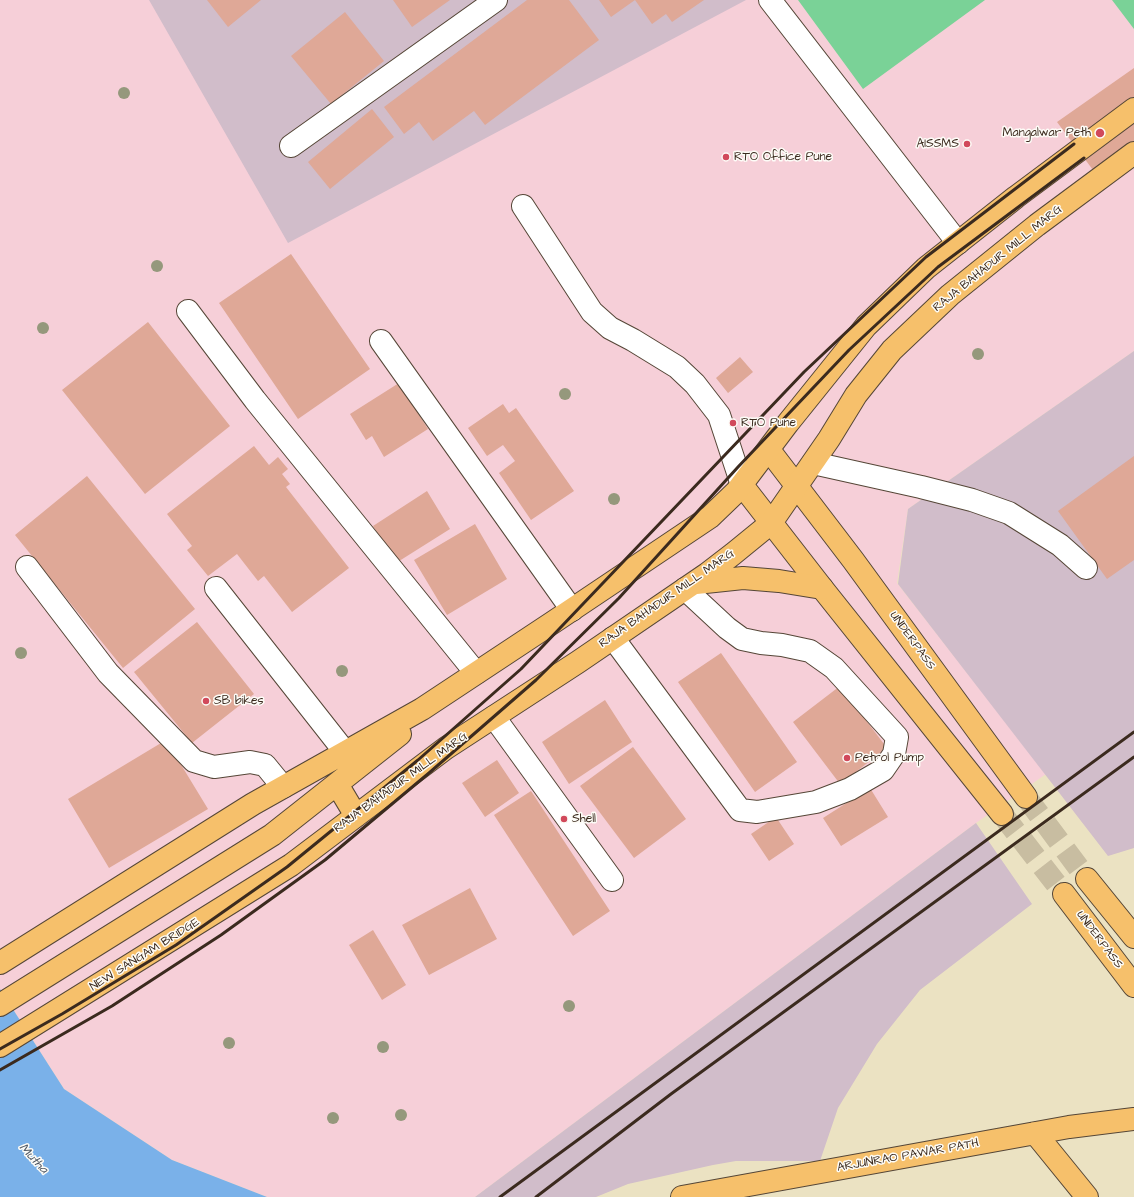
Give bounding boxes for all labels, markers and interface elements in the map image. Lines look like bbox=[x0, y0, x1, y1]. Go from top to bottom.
place label: Mangalwar Peth bbox=[1003, 126, 1091, 140]
marker: Mangalwar Peth bbox=[1094, 127, 1106, 139]
place label: AISSMS bbox=[916, 137, 959, 151]
marker: AISSMS bbox=[962, 139, 972, 149]
place label: RTO Office Pune bbox=[734, 150, 832, 164]
marker: RTO Office Pune bbox=[721, 152, 731, 162]
street label: RAJA BAHADUR MILL MARG bbox=[931, 202, 1065, 316]
place label: RTO Pune bbox=[741, 416, 796, 430]
marker: RTO Pune bbox=[728, 418, 738, 428]
street label: RAJA BAHADUR MILL MARG bbox=[597, 547, 737, 651]
street label: UNDERPASS bbox=[886, 609, 938, 673]
place label: SB bikes bbox=[214, 694, 263, 708]
marker: SB bikes bbox=[201, 696, 211, 706]
street label: RAJA BAHADUR MILL MARG bbox=[331, 730, 471, 836]
place label: Petrol Pump bbox=[855, 751, 924, 765]
marker: Petrol Pump bbox=[842, 753, 852, 763]
place label: Shell bbox=[572, 812, 596, 826]
marker: Shell bbox=[559, 814, 569, 824]
street label: UNDERPASS bbox=[1073, 908, 1125, 972]
street label: NEW SANGAM BRIDGE bbox=[88, 915, 202, 995]
street label: ARJUNRAO PAWAR PATH bbox=[836, 1136, 980, 1176]
water label: Mutha bbox=[15, 1141, 51, 1177]

